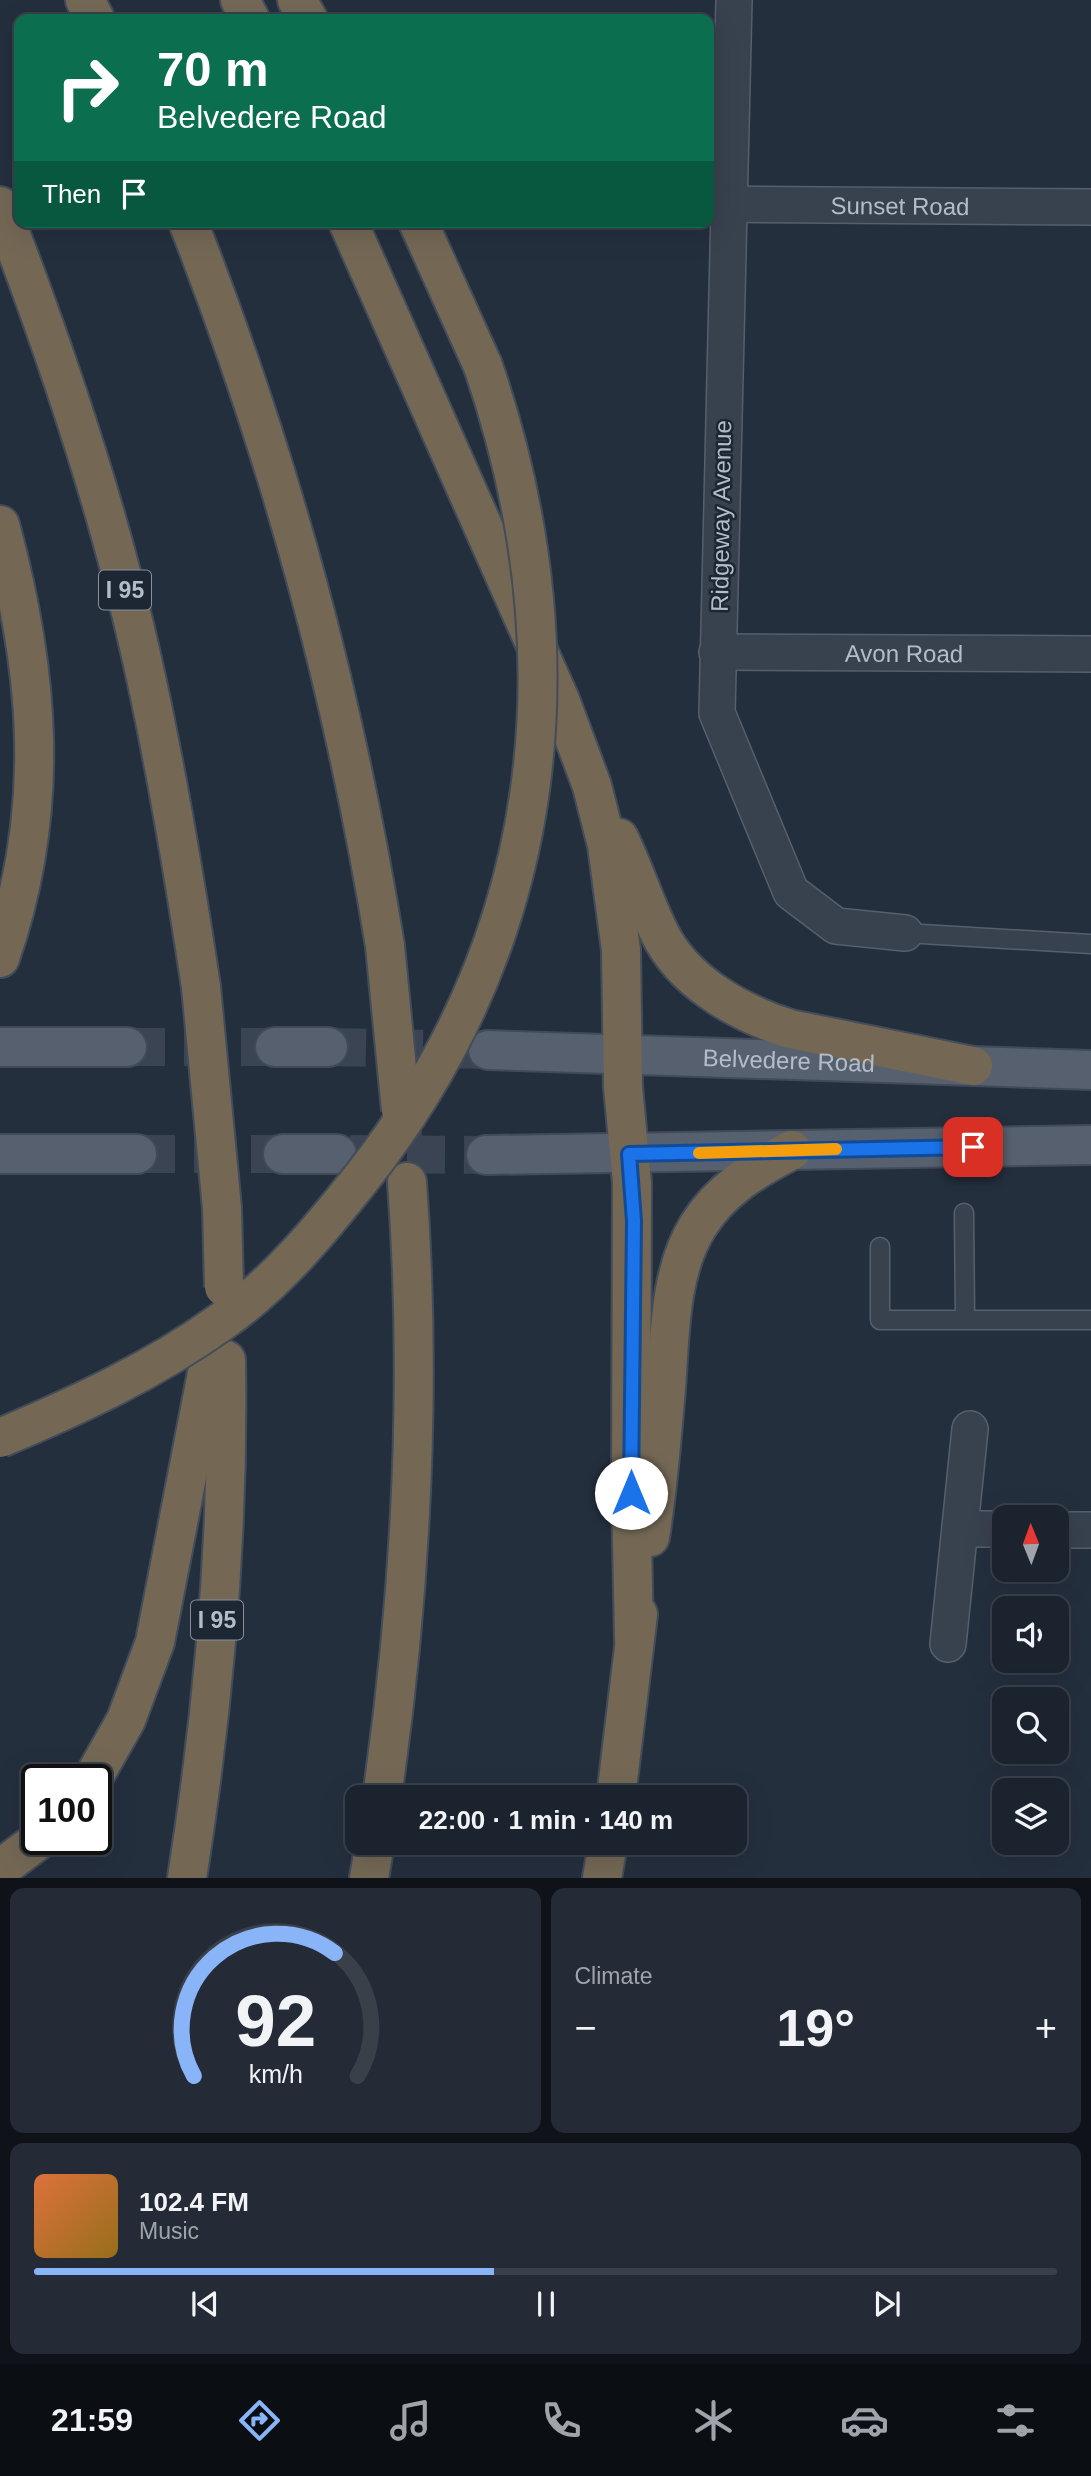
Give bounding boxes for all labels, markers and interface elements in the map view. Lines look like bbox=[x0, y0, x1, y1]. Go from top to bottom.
icon: right bbox=[42, 42, 133, 133]
text: 70 m bbox=[157, 42, 269, 96]
text: Belvedere Road bbox=[157, 99, 386, 135]
icon: arrive bbox=[115, 175, 153, 213]
text: Then bbox=[42, 179, 101, 209]
street label: Sunset Road bbox=[830, 191, 970, 220]
street label: Ridgeway Avenue bbox=[706, 420, 736, 612]
road number: I 95 bbox=[99, 570, 151, 610]
street label: Avon Road bbox=[845, 639, 963, 667]
street label: Belvedere Road bbox=[702, 1044, 875, 1076]
pin bbox=[943, 1117, 1003, 1177]
icon: arrive bbox=[954, 1128, 992, 1166]
position arrow bbox=[594, 1456, 668, 1530]
north arrow bbox=[992, 1505, 1069, 1582]
map controls bbox=[992, 1505, 1069, 1855]
button: sound bbox=[992, 1596, 1069, 1673]
road number: I 95 bbox=[191, 1600, 243, 1639]
button: search bbox=[992, 1687, 1069, 1764]
speed limit sign: 100 bbox=[21, 1764, 112, 1855]
button: layers bbox=[992, 1778, 1069, 1855]
text: 22:00 · 1 min · 140 m bbox=[419, 1805, 673, 1835]
text: Climate bbox=[575, 1963, 652, 1989]
text: 92 bbox=[235, 1981, 316, 2062]
text: 19° bbox=[776, 1999, 855, 2057]
text: − bbox=[575, 2007, 597, 2049]
text: + bbox=[1035, 2007, 1057, 2049]
text: km/h bbox=[248, 2060, 302, 2088]
text: 102.4 FM bbox=[139, 2187, 249, 2217]
text: Music bbox=[139, 2218, 199, 2244]
icon: previous bbox=[186, 2285, 224, 2323]
icon: pause bbox=[527, 2285, 565, 2323]
icon: next bbox=[868, 2285, 906, 2323]
icon: directions bbox=[235, 2396, 284, 2445]
icon: music bbox=[386, 2396, 435, 2445]
icon: phone bbox=[537, 2396, 586, 2445]
icon: climate bbox=[689, 2396, 738, 2445]
icon: car bbox=[840, 2396, 889, 2445]
icon: filters bbox=[991, 2396, 1040, 2445]
text: 21:59 bbox=[51, 2402, 133, 2438]

